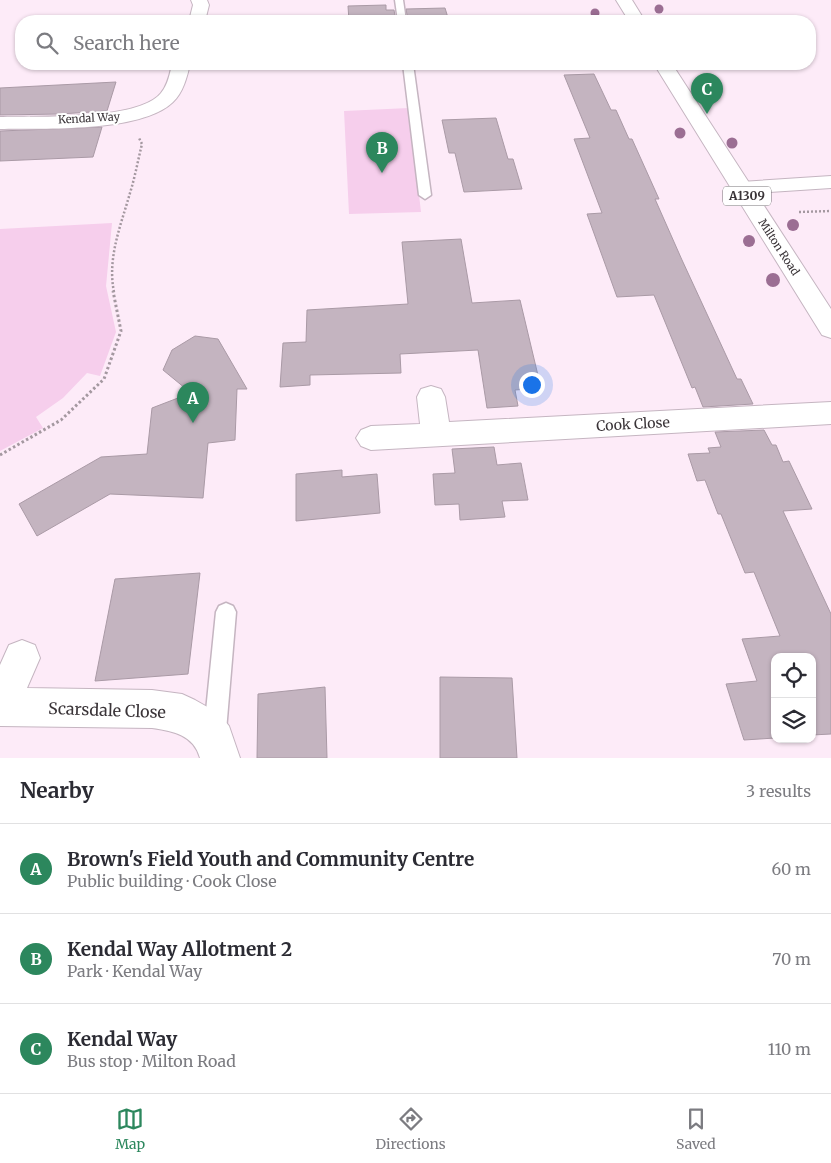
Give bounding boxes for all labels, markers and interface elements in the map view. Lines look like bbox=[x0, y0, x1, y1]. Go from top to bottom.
search box bbox=[15, 15, 816, 70]
icon: search bbox=[33, 29, 61, 57]
text: Search here bbox=[73, 31, 180, 55]
pin: C bbox=[691, 73, 723, 114]
street label: Kendal Way bbox=[58, 109, 121, 127]
pin: B bbox=[366, 132, 398, 173]
road number: A1309 bbox=[723, 187, 771, 206]
street label: Milton Road bbox=[755, 216, 803, 278]
your location bbox=[519, 372, 545, 398]
pin: A bbox=[177, 382, 209, 423]
street label: Cook Close bbox=[596, 413, 670, 435]
map controls bbox=[771, 653, 816, 743]
button: locate bbox=[771, 653, 816, 698]
street label: Scarsdale Close bbox=[48, 698, 166, 722]
button: layers bbox=[771, 698, 816, 743]
text: Nearby bbox=[20, 777, 94, 804]
text: 3 results bbox=[746, 781, 811, 801]
text: Brown's Field Youth and Community Centre bbox=[67, 847, 474, 871]
text: A bbox=[30, 859, 42, 879]
text: 60 m bbox=[771, 859, 811, 879]
text: Public building · Cook Close bbox=[67, 871, 277, 891]
text: Kendal Way Allotment 2 bbox=[67, 937, 292, 961]
text: B bbox=[30, 949, 42, 969]
text: 70 m bbox=[772, 949, 811, 969]
text: Park · Kendal Way bbox=[67, 961, 202, 981]
text: Kendal Way bbox=[67, 1027, 177, 1051]
text: C bbox=[31, 1039, 41, 1059]
text: 110 m bbox=[768, 1039, 811, 1059]
text: Bus stop · Milton Road bbox=[67, 1051, 236, 1071]
tab: Map bbox=[115, 1105, 145, 1153]
tab: Directions bbox=[376, 1105, 446, 1153]
tab: Saved bbox=[676, 1105, 716, 1153]

